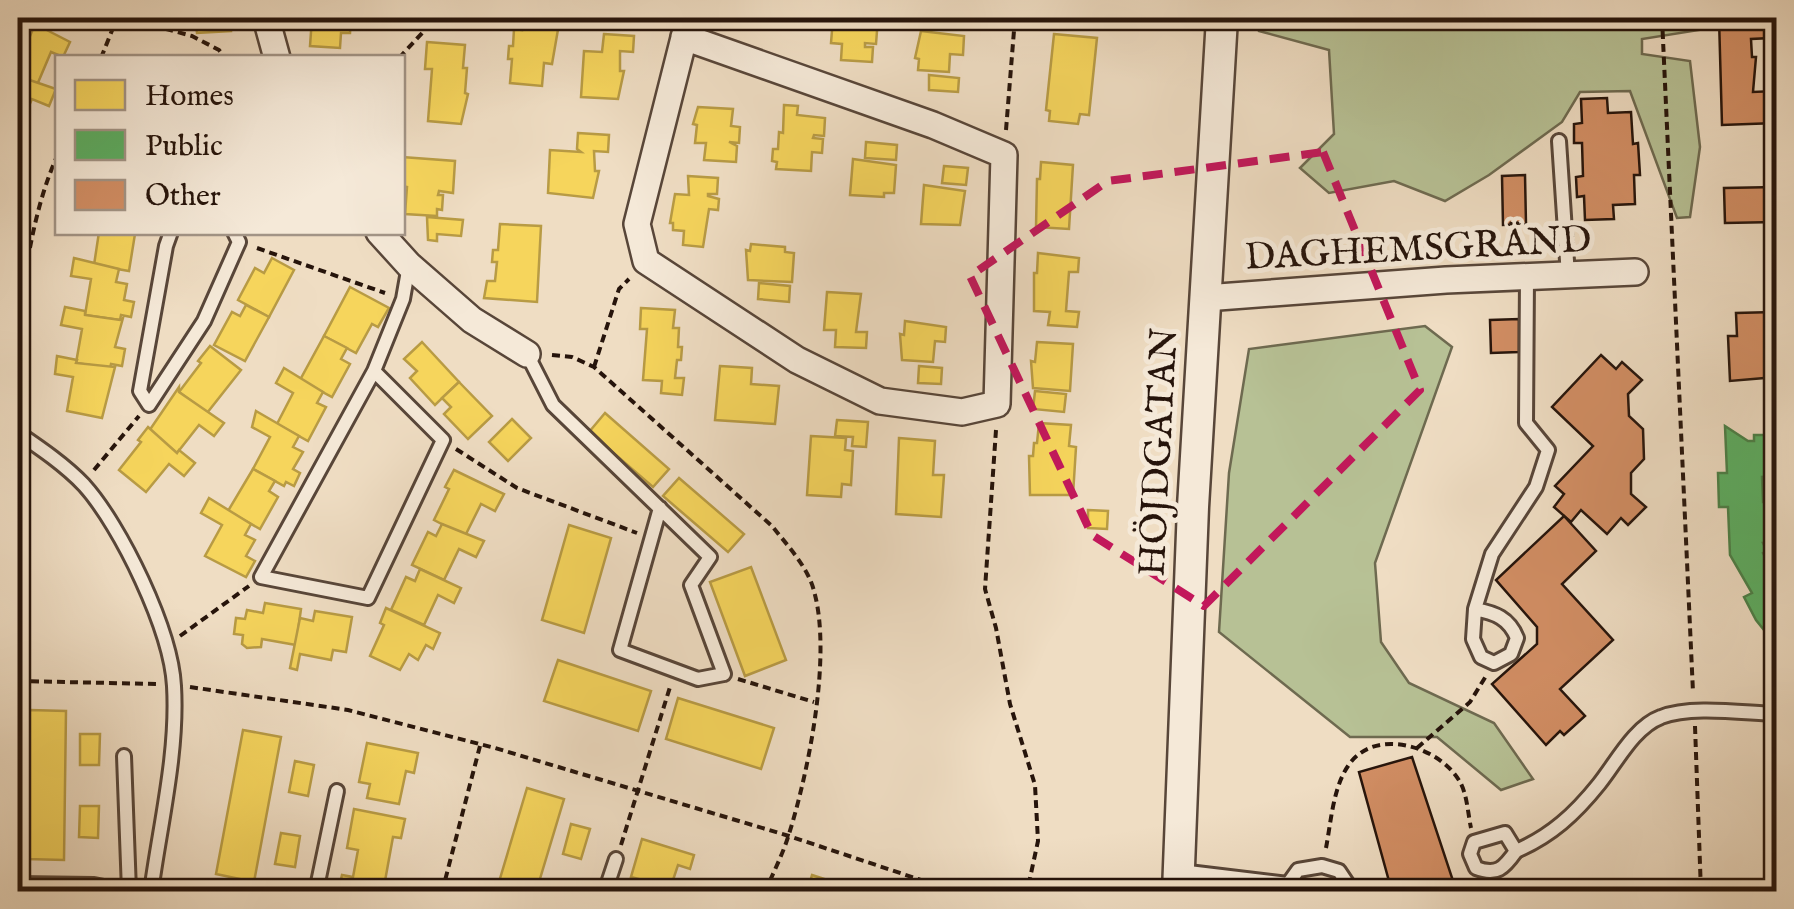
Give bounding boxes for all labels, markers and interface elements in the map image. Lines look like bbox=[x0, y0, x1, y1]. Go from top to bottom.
legend bbox=[55, 55, 405, 235]
text: Homes bbox=[145, 78, 234, 116]
text: Public bbox=[145, 128, 223, 166]
text: Other bbox=[145, 178, 221, 216]
street label: DAGHEMSGRÄND bbox=[1244, 217, 1593, 283]
street label: HÖJDGATAN bbox=[1130, 327, 1190, 578]

